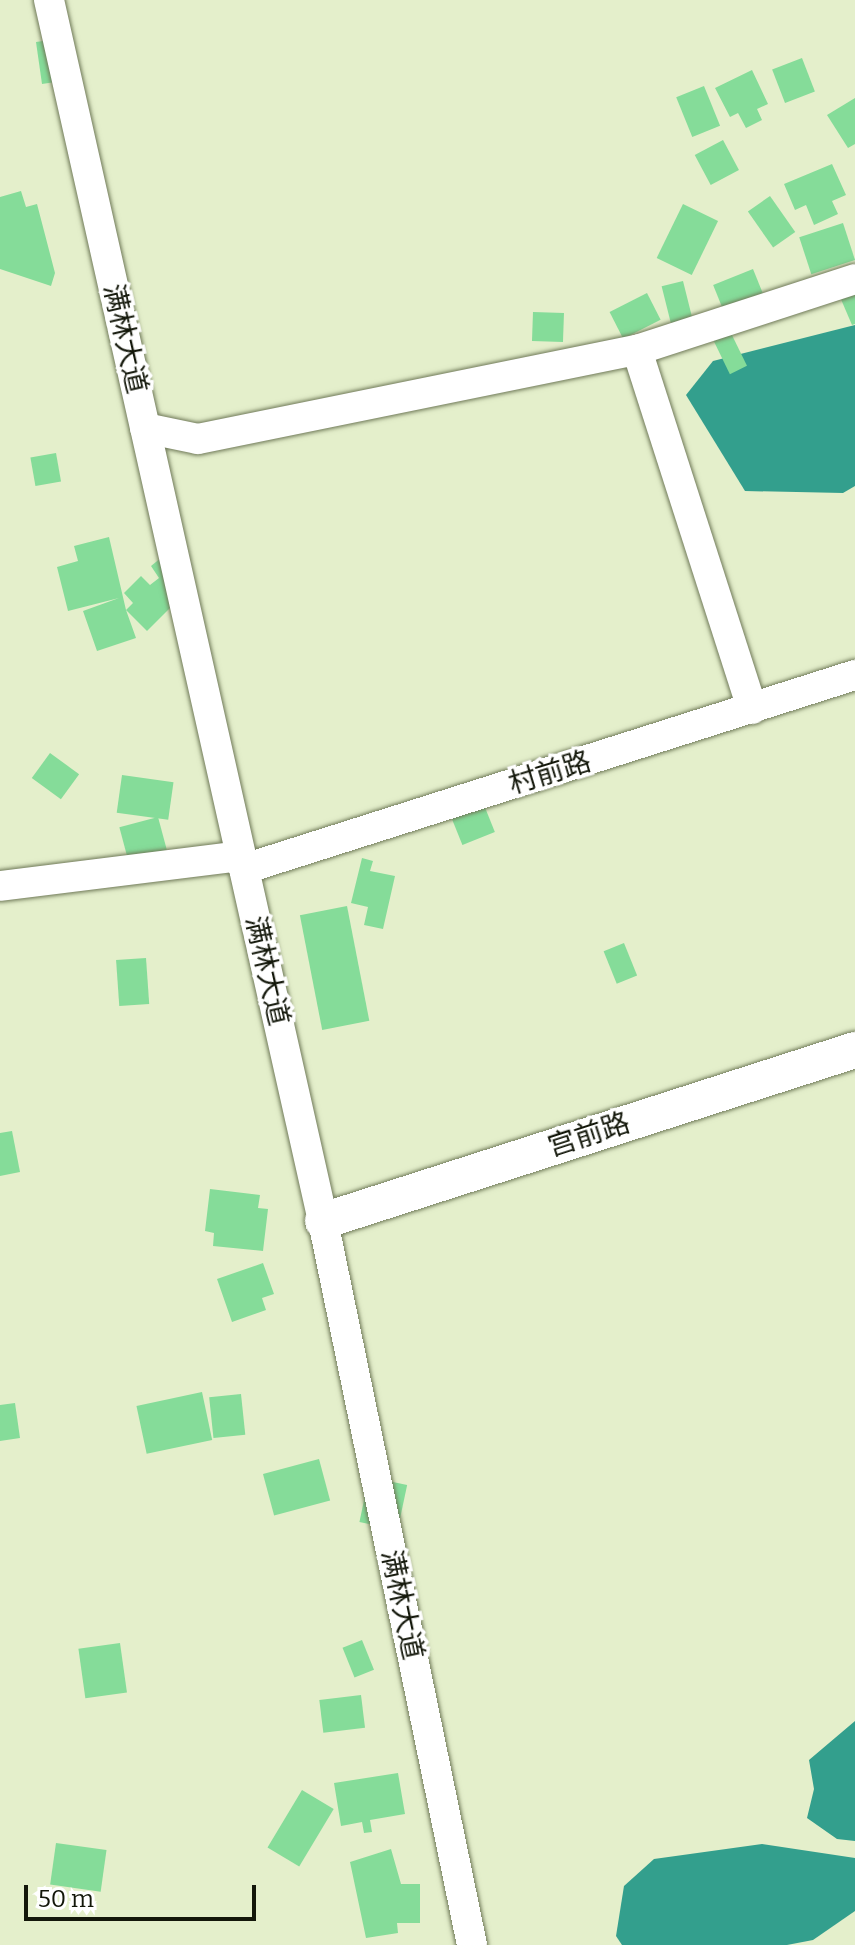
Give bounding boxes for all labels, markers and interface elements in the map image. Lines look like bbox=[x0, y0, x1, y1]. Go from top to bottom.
street label: 满林大道 bbox=[96, 281, 154, 397]
street label: 村前路 bbox=[505, 745, 595, 801]
street label: 满林大道 bbox=[238, 913, 296, 1029]
street label: 宫前路 bbox=[544, 1106, 634, 1164]
street label: 满林大道 bbox=[374, 1547, 430, 1663]
scale bar bbox=[28, 1869, 260, 1919]
text: 50 m bbox=[38, 1885, 94, 1913]

